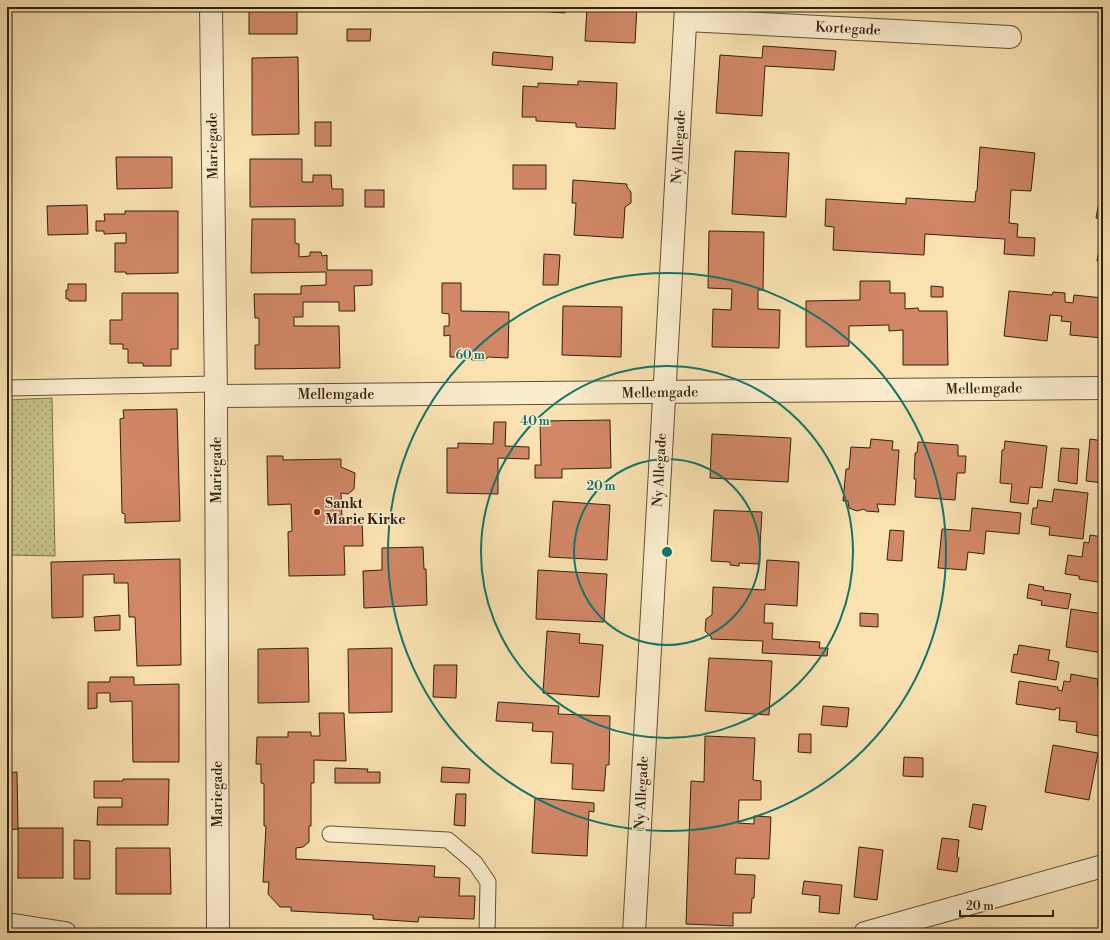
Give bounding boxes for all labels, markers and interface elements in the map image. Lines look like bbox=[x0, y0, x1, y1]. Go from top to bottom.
street label: Kortegade bbox=[815, 18, 881, 40]
street label: Ny Allegade bbox=[668, 109, 690, 185]
street label: Mariegade bbox=[203, 112, 223, 180]
text: 60 m bbox=[455, 348, 485, 363]
street label: Mellemgade bbox=[946, 379, 1022, 399]
street label: Mellemgade bbox=[622, 383, 698, 403]
street label: Mellemgade bbox=[298, 386, 374, 404]
text: 40 m bbox=[520, 414, 550, 429]
street label: Ny Allegade bbox=[649, 432, 671, 508]
street label: Mariegade bbox=[208, 437, 226, 503]
text: 20 m bbox=[586, 479, 616, 494]
place label: Sankt Marie Kirke bbox=[325, 495, 406, 529]
marker: Sankt Marie Kirke bbox=[312, 507, 322, 517]
centre of rings bbox=[660, 545, 674, 559]
street label: Ny Allegade bbox=[631, 755, 653, 831]
street label: Mariegade bbox=[209, 761, 227, 827]
scale bar bbox=[960, 892, 1053, 918]
text: 20 m bbox=[966, 899, 994, 914]

